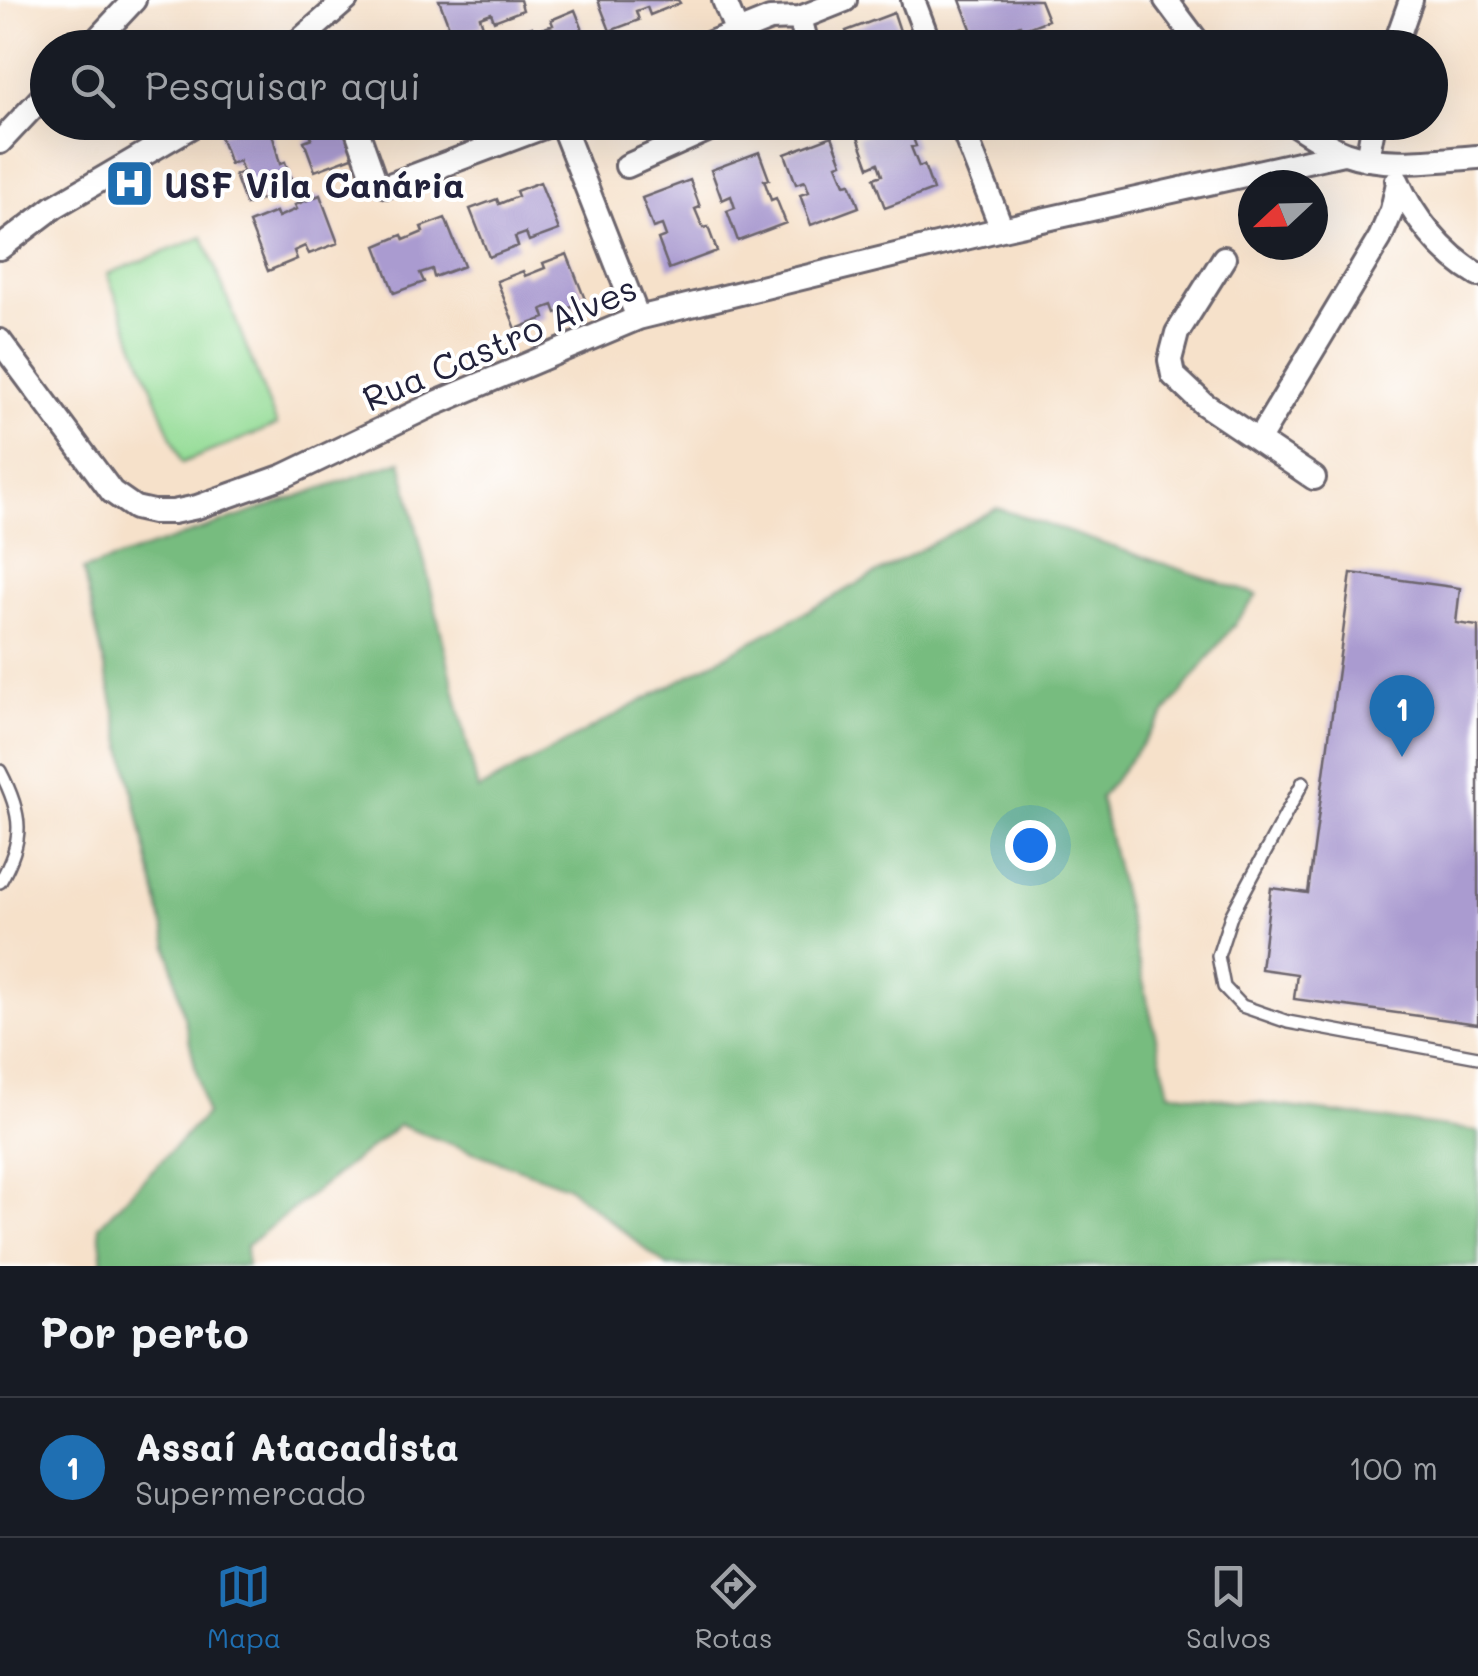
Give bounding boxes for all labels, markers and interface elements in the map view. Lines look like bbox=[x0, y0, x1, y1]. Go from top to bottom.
search box bbox=[30, 30, 1448, 140]
icon: search bbox=[65, 58, 120, 113]
text: Pesquisar aqui bbox=[145, 60, 421, 110]
hospital icon: USF Vila Canária bbox=[103, 158, 155, 210]
place label: USF Vila Canária bbox=[164, 161, 465, 207]
north arrow bbox=[1238, 170, 1328, 260]
street label: Rua Castro Alves bbox=[355, 263, 643, 421]
pin: 1 bbox=[1370, 674, 1434, 757]
your location bbox=[1005, 820, 1056, 871]
text: Por perto bbox=[40, 1304, 249, 1359]
text: Assaí Atacadista bbox=[135, 1421, 459, 1471]
text: 1 bbox=[65, 1446, 80, 1488]
text: 100 m bbox=[1348, 1446, 1438, 1488]
text: Supermercado bbox=[135, 1471, 366, 1513]
tab: Mapa bbox=[207, 1559, 281, 1655]
tab: Rotas bbox=[695, 1559, 773, 1655]
tab: Salvos bbox=[1186, 1559, 1271, 1655]

